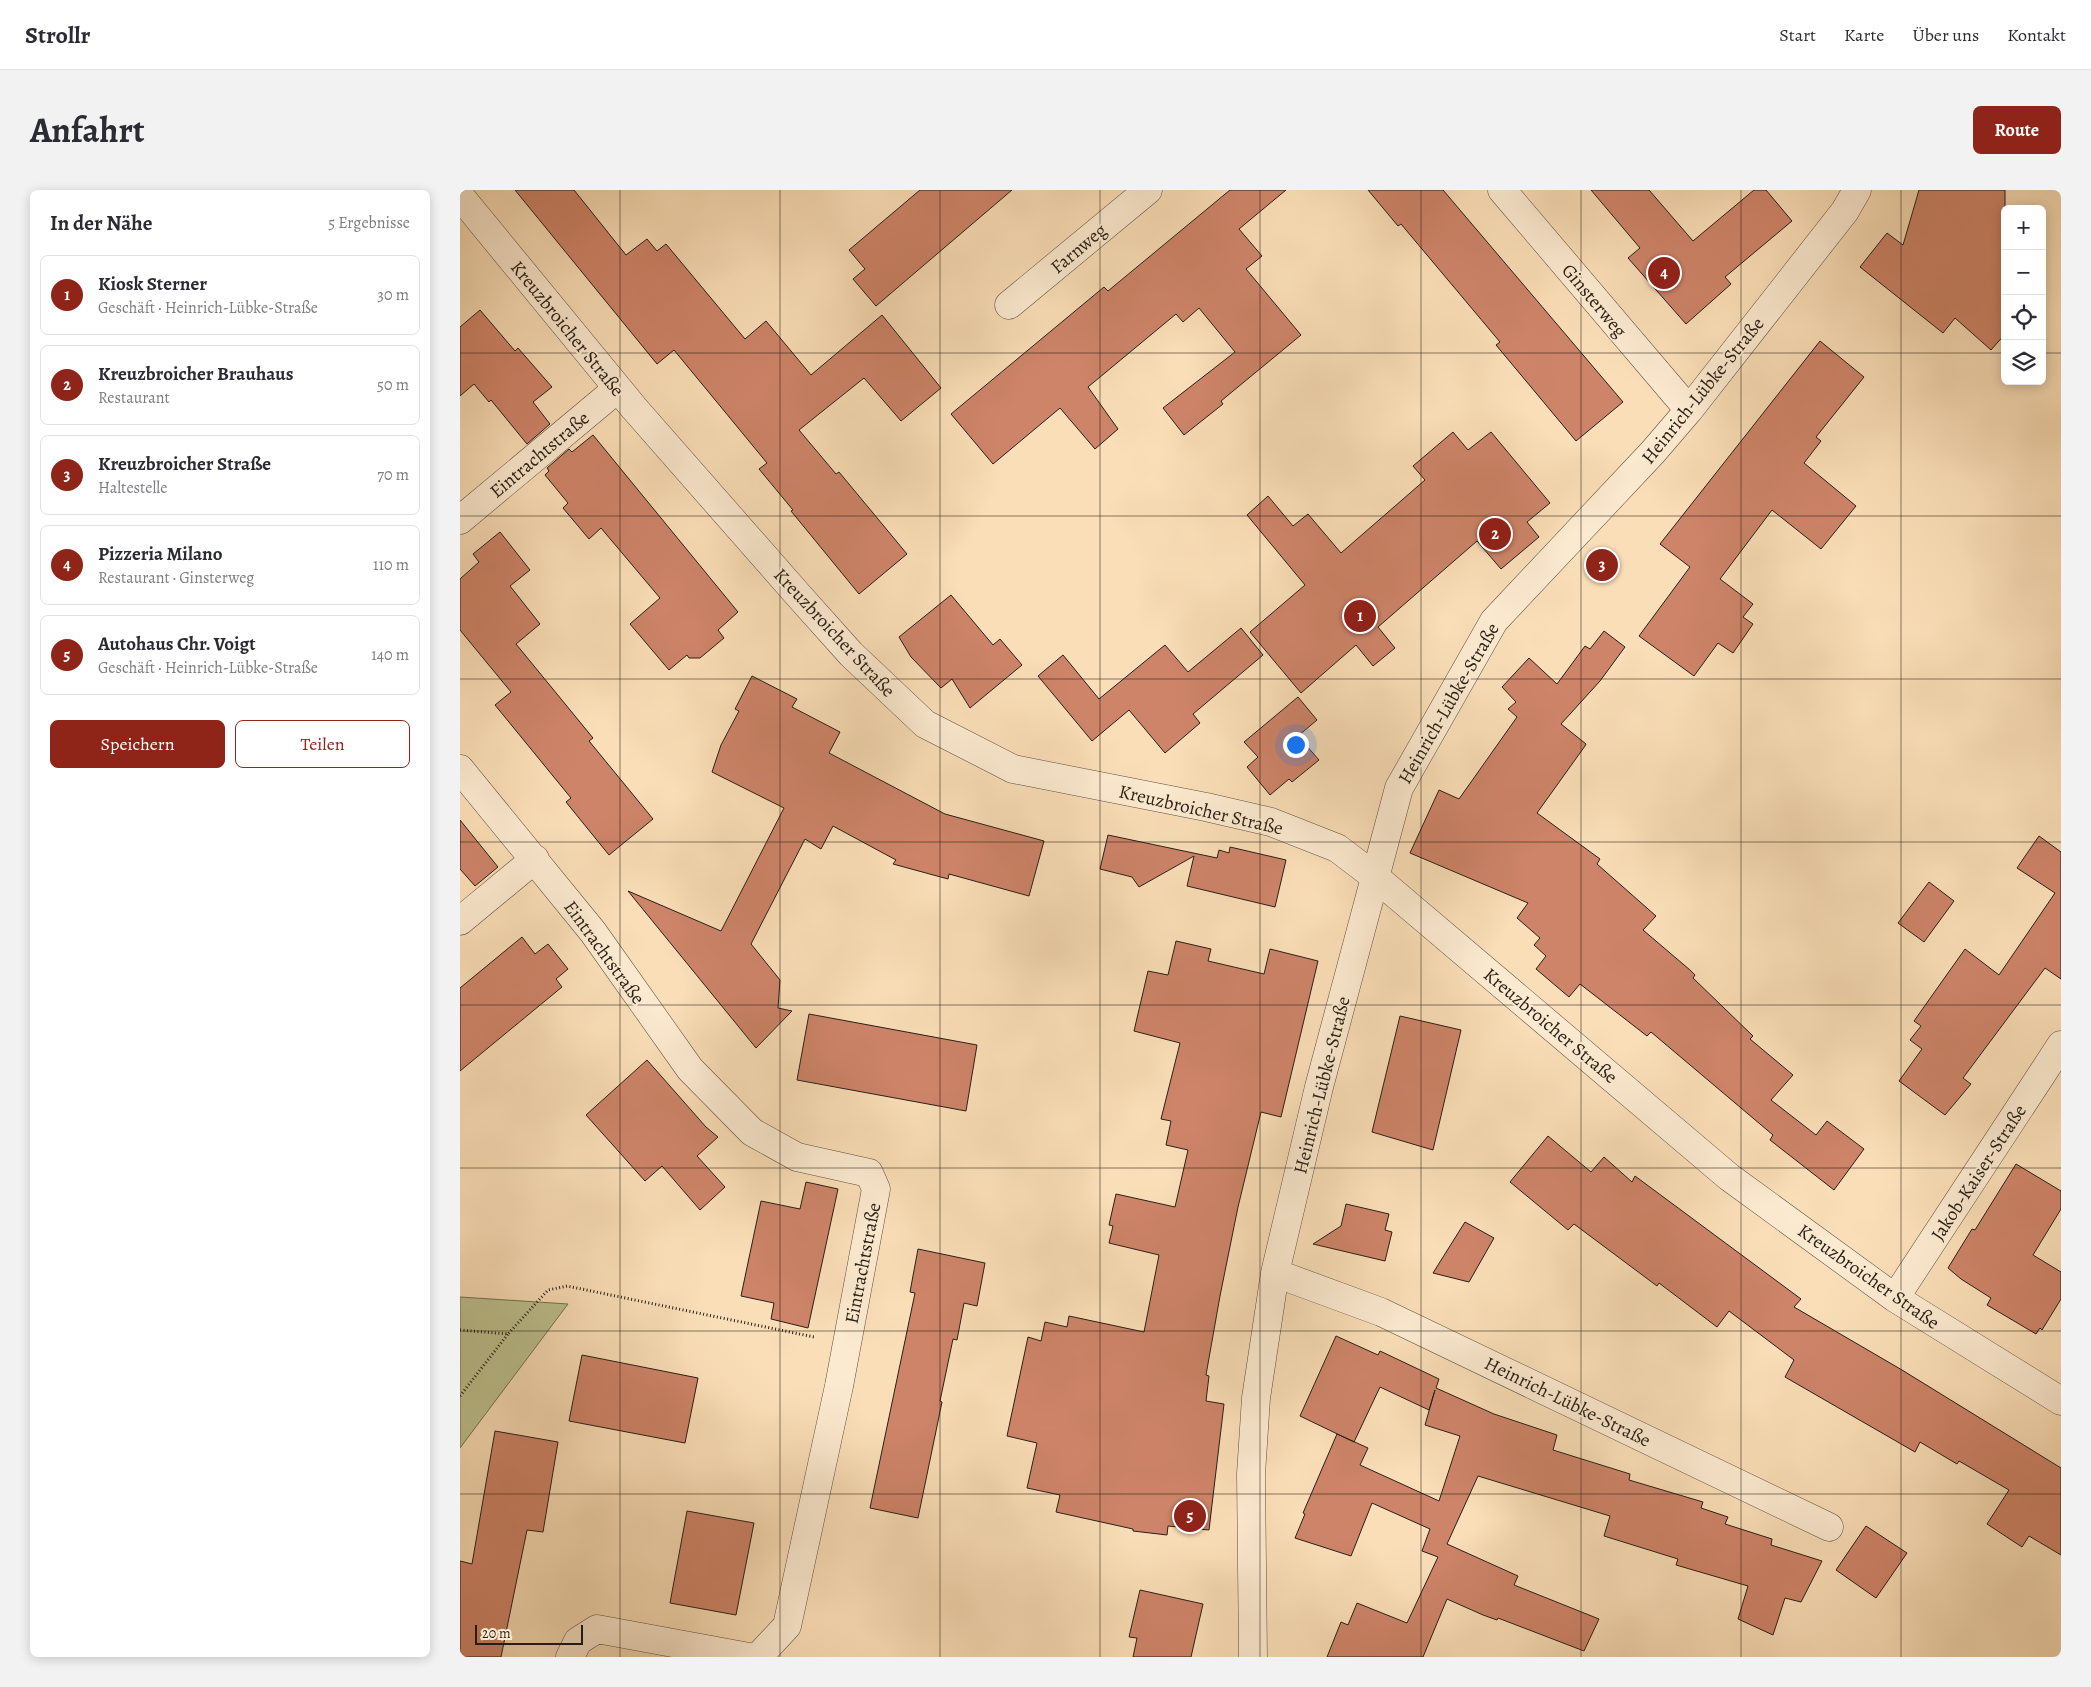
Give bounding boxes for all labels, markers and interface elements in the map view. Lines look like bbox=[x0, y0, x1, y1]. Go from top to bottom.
text: Strollr bbox=[25, 19, 90, 51]
text: Start bbox=[1779, 23, 1816, 47]
text: Karte bbox=[1844, 23, 1884, 47]
text: Über uns bbox=[1912, 23, 1979, 47]
text: Kontakt bbox=[2007, 23, 2066, 47]
text: Anfahrt bbox=[30, 106, 145, 154]
button: Route bbox=[1973, 106, 2061, 154]
map controls bbox=[2001, 205, 2046, 385]
button: + bbox=[2001, 205, 2046, 250]
text: In der Nähe bbox=[50, 209, 152, 237]
text: 5 Ergebnisse bbox=[328, 212, 410, 234]
street label: Farnweg bbox=[1045, 217, 1113, 280]
button: − bbox=[2001, 250, 2046, 295]
pin: 4 bbox=[1648, 254, 1680, 292]
street label: Kreuzbroicher Straße bbox=[504, 255, 630, 402]
street label: Ginsterweg bbox=[1556, 258, 1633, 343]
text: Kiosk Sterner bbox=[98, 271, 207, 297]
text: 1 bbox=[64, 284, 70, 306]
text: 30 m bbox=[377, 284, 409, 306]
button: locate bbox=[2001, 295, 2046, 340]
text: Geschäft · Heinrich-Lübke-Straße bbox=[98, 297, 318, 319]
street label: Heinrich-Lübke-Straße bbox=[1635, 312, 1770, 470]
button: layers bbox=[2001, 340, 2046, 385]
text: Kreuzbroicher Brauhaus bbox=[98, 361, 294, 387]
text: 2 bbox=[63, 374, 71, 396]
text: 50 m bbox=[377, 374, 409, 396]
text: Restaurant bbox=[98, 387, 170, 409]
street label: Eintrachtstraße bbox=[484, 405, 595, 504]
text: Kreuzbroicher Straße bbox=[98, 451, 271, 477]
text: 3 bbox=[64, 464, 70, 486]
text: 70 m bbox=[377, 464, 409, 486]
text: Haltestelle bbox=[98, 477, 167, 499]
pin: 2 bbox=[1479, 515, 1511, 553]
text: Pizzeria Milano bbox=[98, 541, 223, 567]
pin: 3 bbox=[1586, 546, 1618, 584]
text: 4 bbox=[63, 554, 71, 576]
text: 110 m bbox=[373, 554, 409, 576]
street label: Kreuzbroicher Straße bbox=[768, 562, 901, 703]
text: Restaurant · Ginsterweg bbox=[98, 567, 254, 589]
pin: 1 bbox=[1344, 597, 1376, 635]
street label: Heinrich-Lübke-Straße bbox=[1392, 618, 1506, 789]
text: Autohaus Chr. Voigt bbox=[98, 631, 256, 657]
text: 5 bbox=[64, 644, 70, 666]
text: 140 m bbox=[371, 644, 409, 666]
text: Geschäft · Heinrich-Lübke-Straße bbox=[98, 657, 318, 679]
button: Speichern bbox=[50, 720, 225, 768]
button: Teilen bbox=[235, 720, 410, 768]
your location bbox=[1283, 732, 1309, 758]
street label: Kreuzbroicher Straße bbox=[1116, 778, 1285, 842]
street label: Eintrachtstraße bbox=[558, 895, 651, 1010]
street label: Kreuzbroicher Straße bbox=[1478, 962, 1623, 1090]
street label: Heinrich-Lübke-Straße bbox=[1287, 994, 1357, 1177]
street label: Jakob-Kaiser-Straße bbox=[1925, 1099, 2033, 1246]
street label: Eintrachtstraße bbox=[839, 1200, 887, 1326]
street label: Kreuzbroicher Straße bbox=[1792, 1218, 1945, 1336]
street label: Heinrich-Lübke-Straße bbox=[1480, 1350, 1655, 1453]
pin: 5 bbox=[1174, 1497, 1206, 1535]
scale bar bbox=[475, 1622, 582, 1645]
text: 20 m bbox=[482, 1624, 511, 1643]

